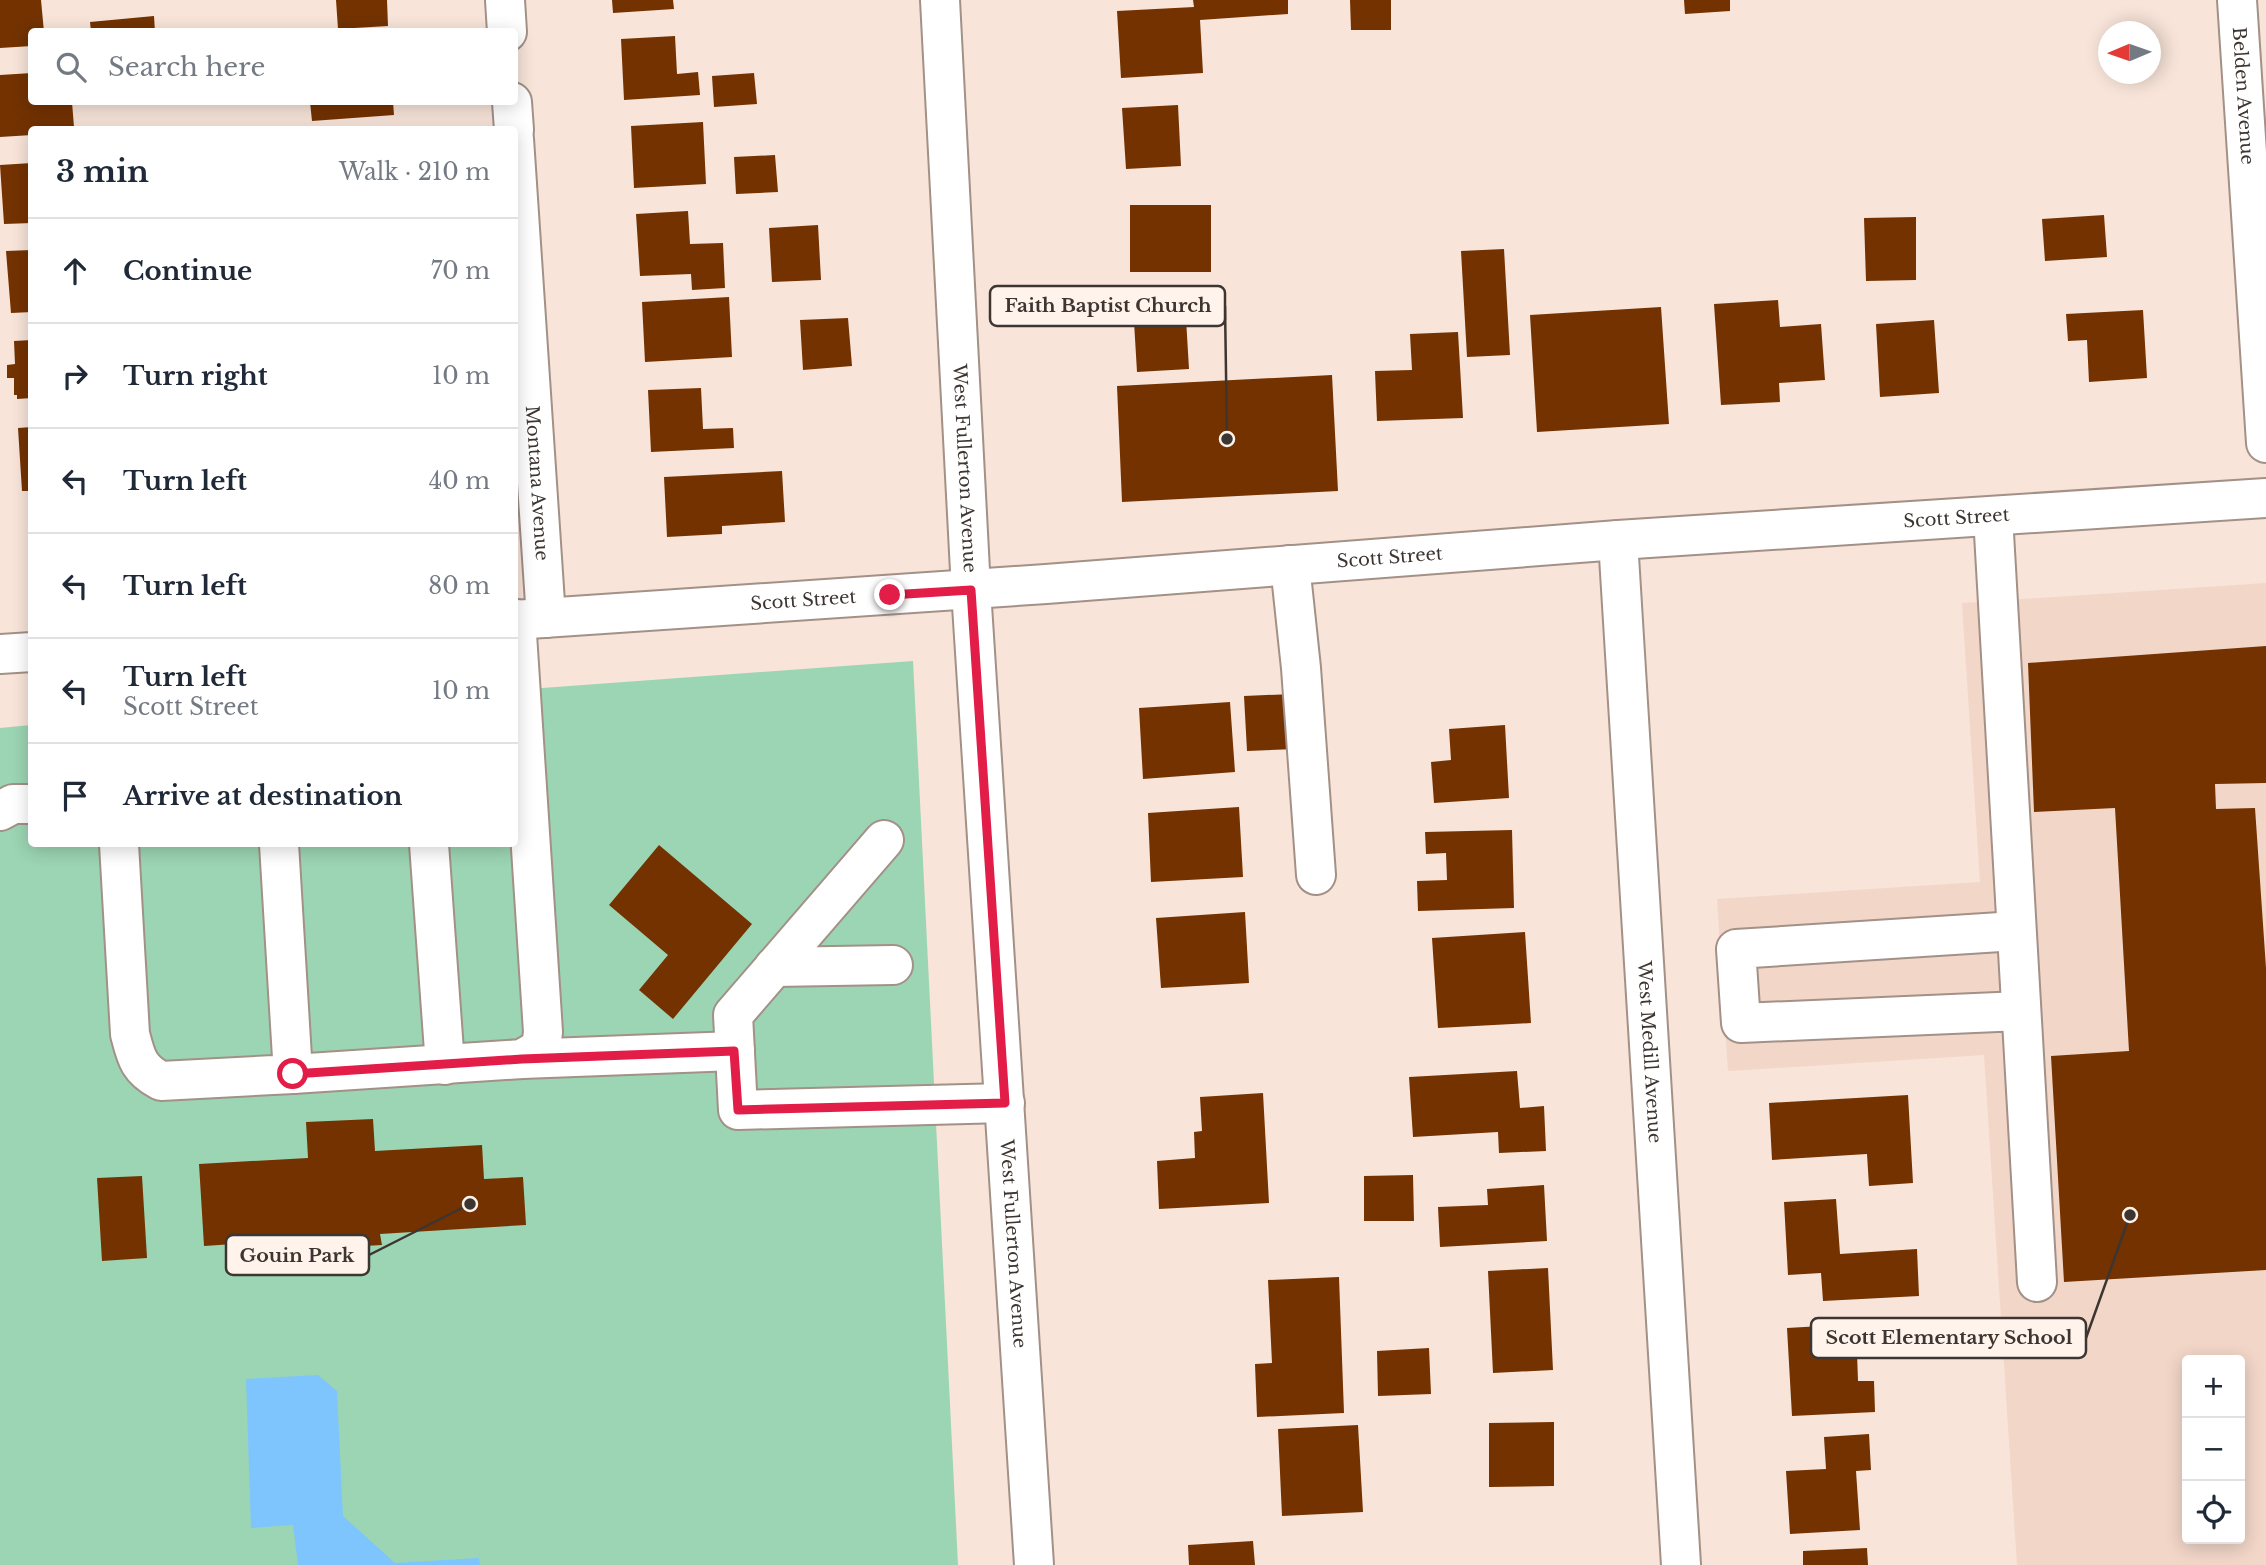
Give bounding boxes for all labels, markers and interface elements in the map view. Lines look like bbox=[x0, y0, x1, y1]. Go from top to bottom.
north arrow bbox=[2098, 21, 2161, 84]
street label: Belden Avenue bbox=[2228, 26, 2259, 165]
search box bbox=[28, 28, 518, 105]
icon: search bbox=[52, 48, 90, 86]
text: Search here bbox=[108, 51, 265, 83]
text: 3 min bbox=[56, 153, 149, 190]
text: Walk · 210 m bbox=[339, 158, 490, 186]
icon: ahead bbox=[56, 252, 94, 290]
text: Continue bbox=[123, 255, 252, 287]
text: 70 m bbox=[431, 257, 490, 285]
callout: Faith Baptist Church bbox=[990, 286, 1225, 326]
text: Faith Baptist Church bbox=[1004, 294, 1212, 317]
icon: right bbox=[56, 357, 94, 395]
text: Turn right bbox=[123, 360, 268, 392]
text: 10 m bbox=[432, 362, 490, 390]
street label: West Fullerton Avenue bbox=[948, 362, 981, 573]
street label: Montana Avenue bbox=[521, 405, 553, 561]
icon: left bbox=[56, 462, 94, 500]
text: Turn left bbox=[123, 465, 247, 497]
text: 40 m bbox=[429, 467, 490, 495]
street label: Scott Street bbox=[1903, 504, 2010, 532]
street label: Scott Street bbox=[1336, 543, 1444, 573]
icon: left bbox=[56, 567, 94, 605]
text: Turn left bbox=[123, 570, 247, 602]
text: 80 m bbox=[428, 572, 490, 600]
route end bbox=[874, 579, 905, 610]
street label: Scott Street bbox=[750, 586, 857, 615]
text: Turn left bbox=[123, 661, 247, 693]
icon: left bbox=[56, 672, 94, 710]
text: 10 m bbox=[432, 677, 490, 705]
text: Scott Street bbox=[123, 693, 258, 721]
icon: arrive bbox=[56, 777, 94, 815]
text: Arrive at destination bbox=[123, 780, 403, 812]
street label: West Medill Avenue bbox=[1633, 959, 1666, 1144]
route start bbox=[277, 1058, 308, 1089]
street label: West Fullerton Avenue bbox=[995, 1138, 1031, 1349]
callout: Gouin Park bbox=[226, 1235, 369, 1275]
text: Gouin Park bbox=[240, 1244, 355, 1267]
callout: Scott Elementary School bbox=[1811, 1318, 2086, 1358]
text: Scott Elementary School bbox=[1826, 1326, 2073, 1349]
map controls bbox=[2182, 1355, 2245, 1544]
button: + bbox=[2182, 1355, 2245, 1418]
button: − bbox=[2182, 1418, 2245, 1481]
button: locate bbox=[2182, 1481, 2245, 1544]

